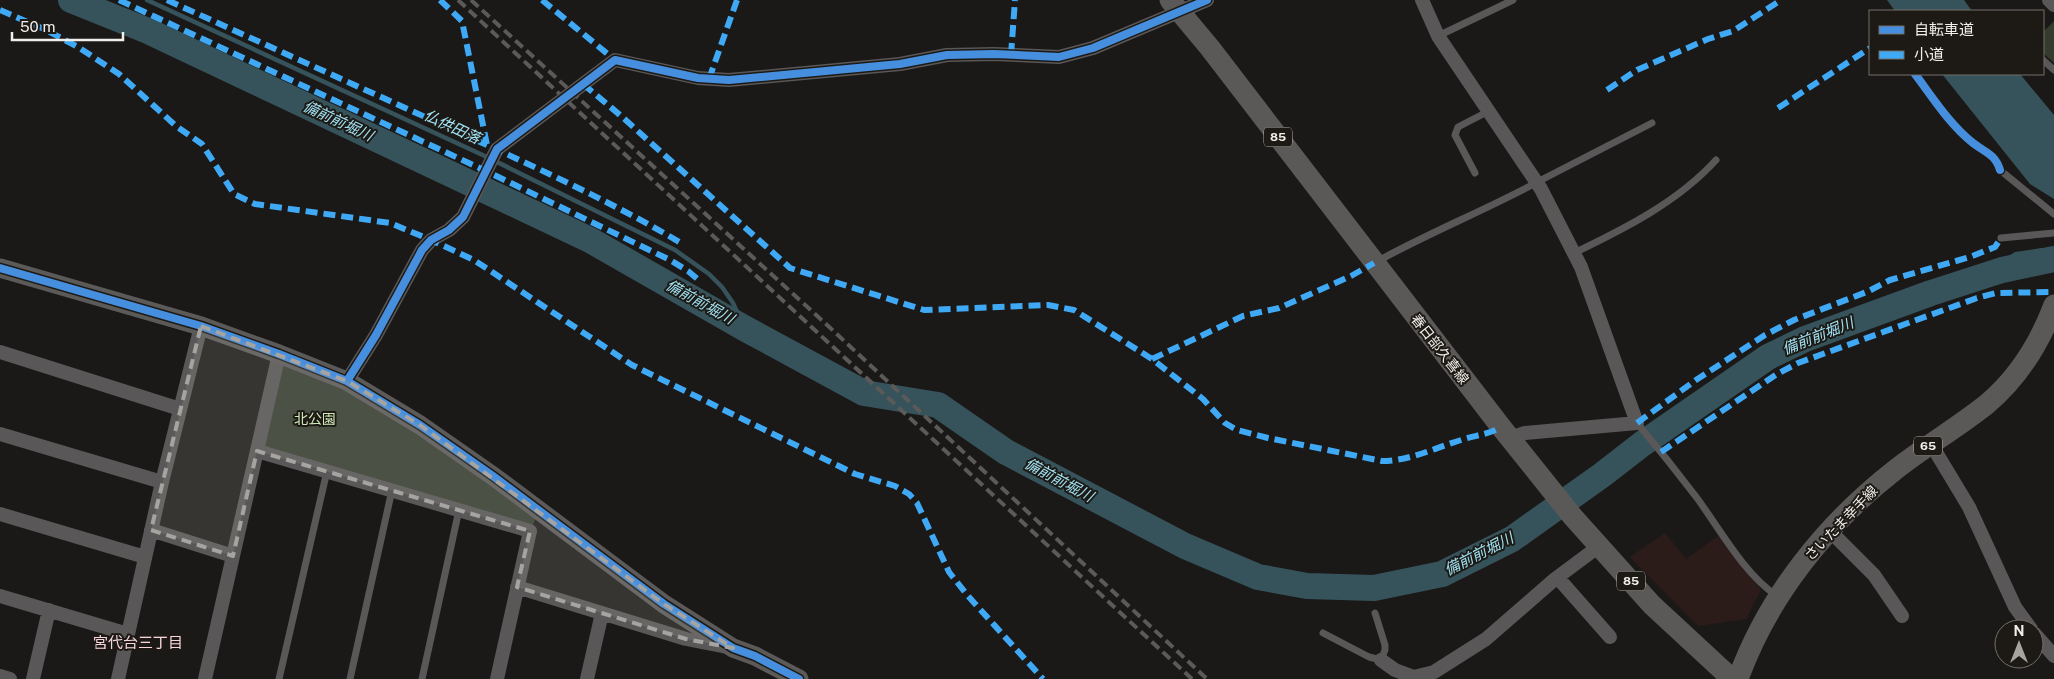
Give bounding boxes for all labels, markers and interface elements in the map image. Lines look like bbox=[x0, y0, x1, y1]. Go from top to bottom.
scale bar bbox=[12, 10, 124, 42]
legend bbox=[1869, 10, 2044, 75]
text: 50 m bbox=[20, 18, 55, 35]
text: 自転車道 bbox=[1914, 21, 1974, 38]
text: 小道 bbox=[1914, 46, 1944, 63]
water label: 備前前堀川 bbox=[301, 97, 378, 145]
water label: 仏供田落 bbox=[421, 106, 485, 148]
road number: 85 bbox=[1264, 128, 1292, 146]
water label: 備前前堀川 bbox=[663, 276, 739, 328]
street label: 春日部久喜線 bbox=[1408, 311, 1472, 387]
water label: 備前前堀川 bbox=[1780, 313, 1858, 357]
park label: 北公園 bbox=[294, 411, 336, 427]
road number: 65 bbox=[1914, 436, 1942, 456]
water label: 備前前堀川 bbox=[1022, 454, 1098, 506]
street label: さいたま幸手線 bbox=[1801, 482, 1881, 564]
water label: 備前前堀川 bbox=[1441, 528, 1518, 578]
road number: 85 bbox=[1617, 572, 1645, 590]
north arrow bbox=[1994, 619, 2044, 669]
text: N bbox=[2014, 623, 2024, 639]
district label: 宮代台三丁目 bbox=[93, 634, 183, 651]

